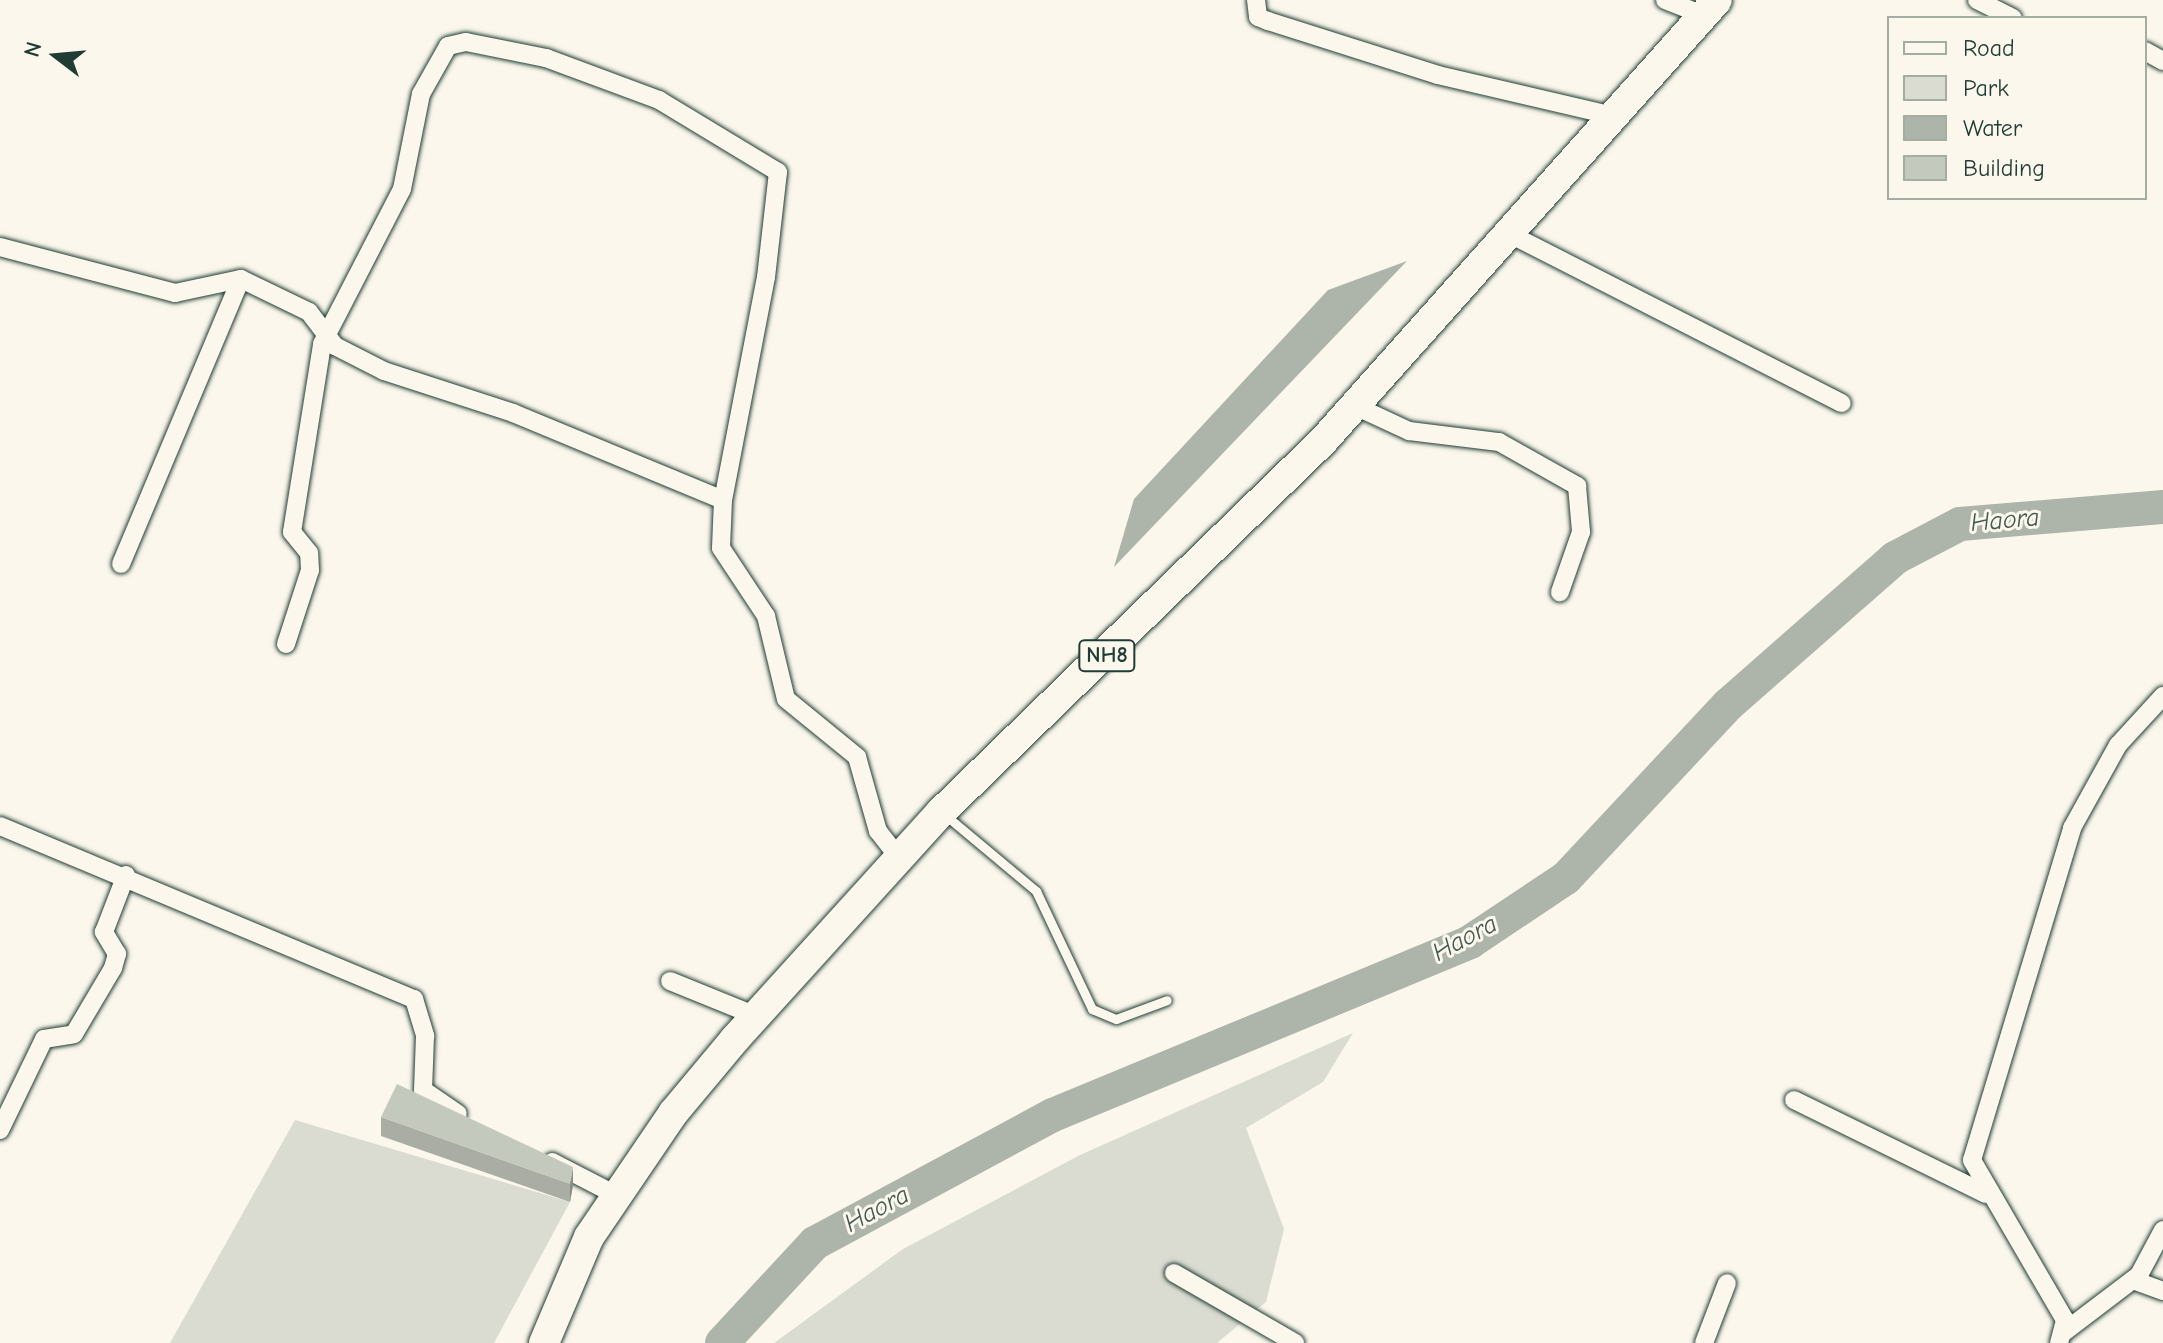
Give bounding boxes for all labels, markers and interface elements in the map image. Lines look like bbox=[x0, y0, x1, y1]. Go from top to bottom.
north arrow bbox=[16, 16, 96, 96]
legend bbox=[1887, 16, 2147, 200]
text: Road bbox=[1963, 34, 2015, 62]
text: N bbox=[18, 39, 47, 60]
text: Park bbox=[1963, 74, 2009, 102]
text: Water bbox=[1963, 114, 2022, 142]
text: Building bbox=[1963, 154, 2045, 182]
water label: Haora bbox=[1969, 502, 2041, 540]
road number: NH8 bbox=[1077, 638, 1137, 674]
water label: Haora bbox=[1427, 909, 1503, 969]
water label: Haora bbox=[839, 1180, 915, 1240]

